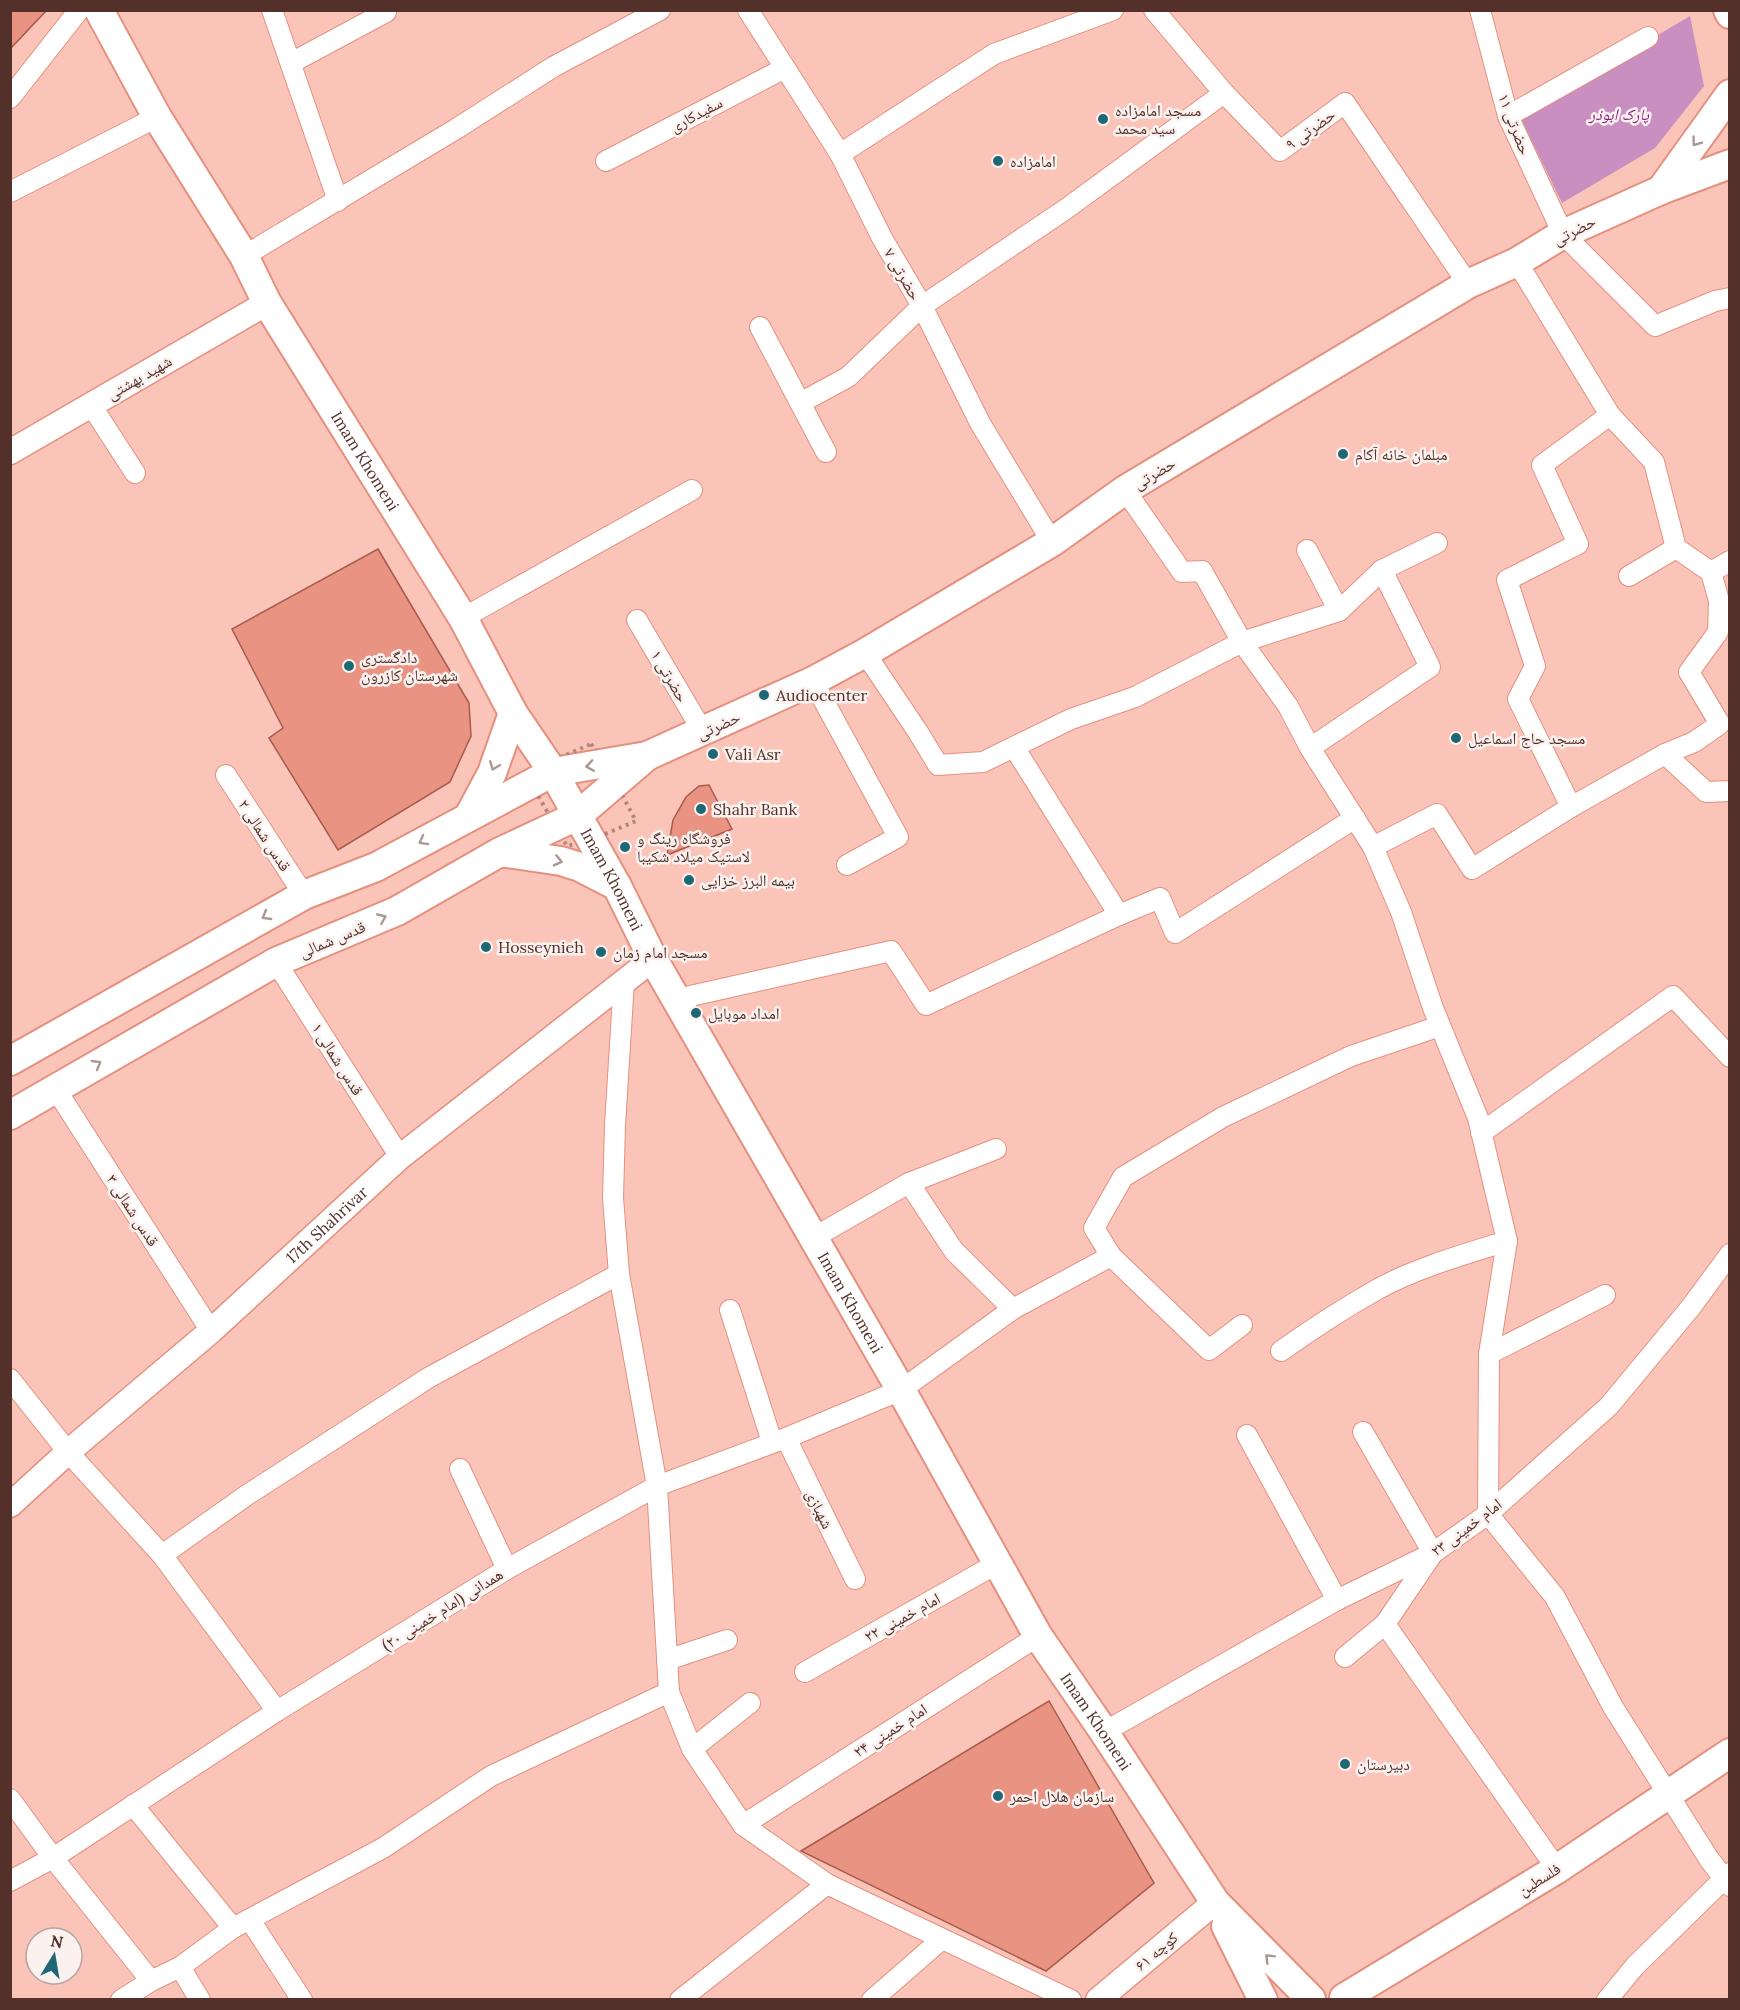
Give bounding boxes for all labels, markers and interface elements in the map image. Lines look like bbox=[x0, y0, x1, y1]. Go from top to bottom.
street label: حضرتی ۱۱ bbox=[1493, 90, 1536, 158]
street label: سفیدکاری bbox=[666, 92, 726, 137]
place label: مسجد امامزاده سید محمد bbox=[1115, 100, 1201, 138]
street label: حضرتی ۹ bbox=[1281, 104, 1340, 155]
park label: پارک ابوذر bbox=[1588, 104, 1649, 124]
marker: مسجد امامزاده سید محمد bbox=[1096, 112, 1110, 126]
one-way arrow bbox=[1692, 135, 1703, 146]
place label: امامزاده bbox=[1010, 151, 1056, 171]
marker: امامزاده bbox=[991, 154, 1005, 168]
street label: حضرتی bbox=[1549, 211, 1599, 250]
street label: حضرتی ۷ bbox=[879, 244, 926, 304]
street label: شهید بهشتی bbox=[103, 350, 176, 405]
street label: Imam Khomeni bbox=[327, 407, 404, 514]
place label: مبلمان خانه آکام bbox=[1355, 444, 1448, 465]
marker: مبلمان خانه آکام bbox=[1336, 447, 1350, 461]
street label: حضرتی bbox=[1129, 453, 1179, 494]
street label: حضرتی ۱ bbox=[646, 646, 693, 706]
place label: دادگستری شهرستان کازرون bbox=[361, 647, 458, 686]
marker: دادگستری شهرستان کازرون bbox=[342, 659, 356, 673]
place label: Audiocenter bbox=[775, 685, 868, 705]
marker: Audiocenter bbox=[757, 688, 771, 702]
street label: حضرتی bbox=[693, 707, 743, 744]
place label: مسجد حاج اسماعیل bbox=[1468, 728, 1585, 749]
marker: مسجد حاج اسماعیل bbox=[1449, 731, 1463, 745]
place label: Vali Asr bbox=[724, 744, 781, 764]
marker: Vali Asr bbox=[706, 747, 720, 761]
one-way arrow bbox=[585, 759, 594, 771]
one-way arrow bbox=[489, 760, 502, 771]
street label: قدس شمالی ۲ bbox=[234, 795, 296, 875]
place label: Shahr Bank bbox=[713, 799, 798, 819]
marker: Shahr Bank bbox=[694, 802, 708, 816]
street label: Imam Khomeni bbox=[576, 824, 647, 934]
place label: فروشگاه رینگ و لاستیک میلاد شکیبا bbox=[637, 828, 750, 866]
one-way arrow bbox=[418, 834, 429, 845]
marker: فروشگاه رینگ و لاستیک میلاد شکیبا bbox=[618, 840, 632, 854]
one-way arrow bbox=[553, 854, 563, 867]
place label: بیمه البرز خزایی bbox=[701, 870, 795, 891]
marker: بیمه البرز خزایی bbox=[682, 873, 696, 887]
one-way arrow bbox=[261, 909, 272, 920]
one-way arrow bbox=[375, 913, 386, 925]
street label: قدس شمالی bbox=[296, 916, 369, 963]
place label: Hosseynieh bbox=[498, 937, 584, 957]
marker: Hosseynieh bbox=[479, 940, 493, 954]
place label: مسجد امام زمان bbox=[613, 942, 707, 963]
marker: مسجد امام زمان bbox=[594, 945, 608, 959]
place label: امداد موبایل bbox=[708, 1003, 780, 1024]
marker: امداد موبایل bbox=[689, 1006, 703, 1020]
street label: قدس شمالی ۱ bbox=[307, 1019, 368, 1099]
one-way arrow bbox=[91, 1060, 101, 1072]
street label: ۳ قدس شمالی bbox=[102, 1170, 164, 1250]
street label: 17th Shahrivar bbox=[281, 1182, 372, 1267]
street label: Imam Khomeni bbox=[814, 1248, 888, 1357]
street label: شهبازی bbox=[801, 1486, 838, 1532]
street label: امام خمینی ۲۳ bbox=[1426, 1494, 1506, 1561]
street label: همدانی (امام خمینی ۲۰) bbox=[378, 1564, 507, 1655]
street label: امام خمینی ۲۲ bbox=[860, 1588, 944, 1647]
street label: Imam Khomeni bbox=[1056, 1669, 1136, 1774]
street label: امام خمینی ۲۴ bbox=[849, 1699, 931, 1762]
place label: دبیرستان bbox=[1357, 1754, 1410, 1775]
marker: دبیرستان bbox=[1338, 1757, 1352, 1771]
place label: سازمان هلال احمر bbox=[1009, 1786, 1114, 1807]
marker: سازمان هلال احمر bbox=[991, 1789, 1005, 1803]
street label: فلسطین bbox=[1514, 1858, 1565, 1901]
north arrow bbox=[24, 1926, 84, 1986]
street label: کوچه ۶۱ bbox=[1130, 1927, 1182, 1975]
text: N bbox=[49, 1930, 65, 1952]
one-way arrow bbox=[1266, 1954, 1277, 1965]

